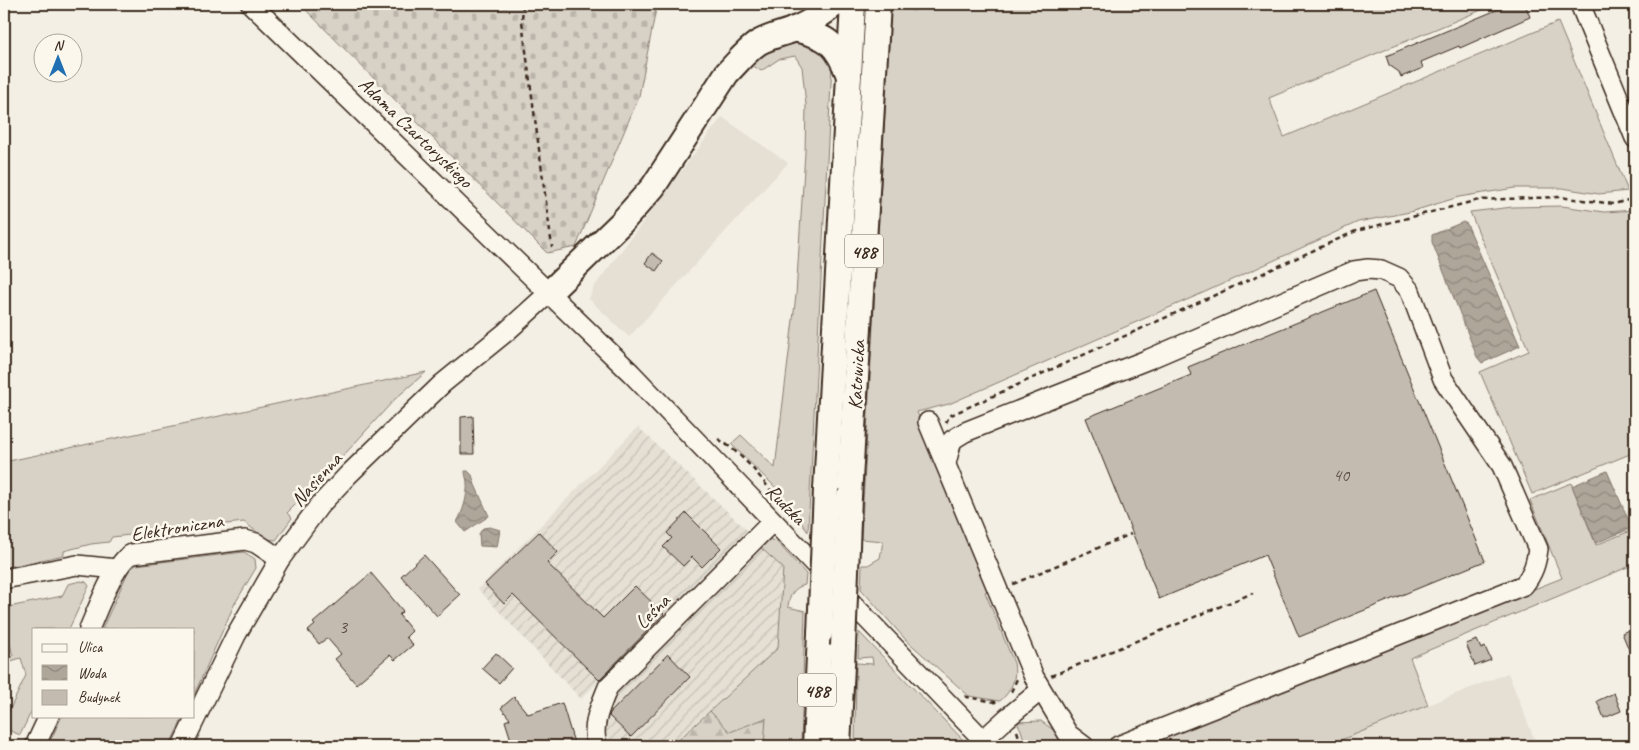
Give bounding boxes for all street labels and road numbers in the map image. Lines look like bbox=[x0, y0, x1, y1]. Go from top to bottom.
street label: Adama Czartoryskiego bbox=[353, 72, 479, 194]
road number: 488 bbox=[845, 235, 883, 268]
street label: Katowicka bbox=[842, 339, 871, 410]
street label: Nasienna bbox=[285, 446, 348, 512]
street label: Rudzka bbox=[760, 479, 812, 531]
street label: Elektroniczna bbox=[129, 508, 226, 547]
street label: Leśna bbox=[630, 588, 676, 634]
road number: 488 bbox=[798, 674, 836, 706]

